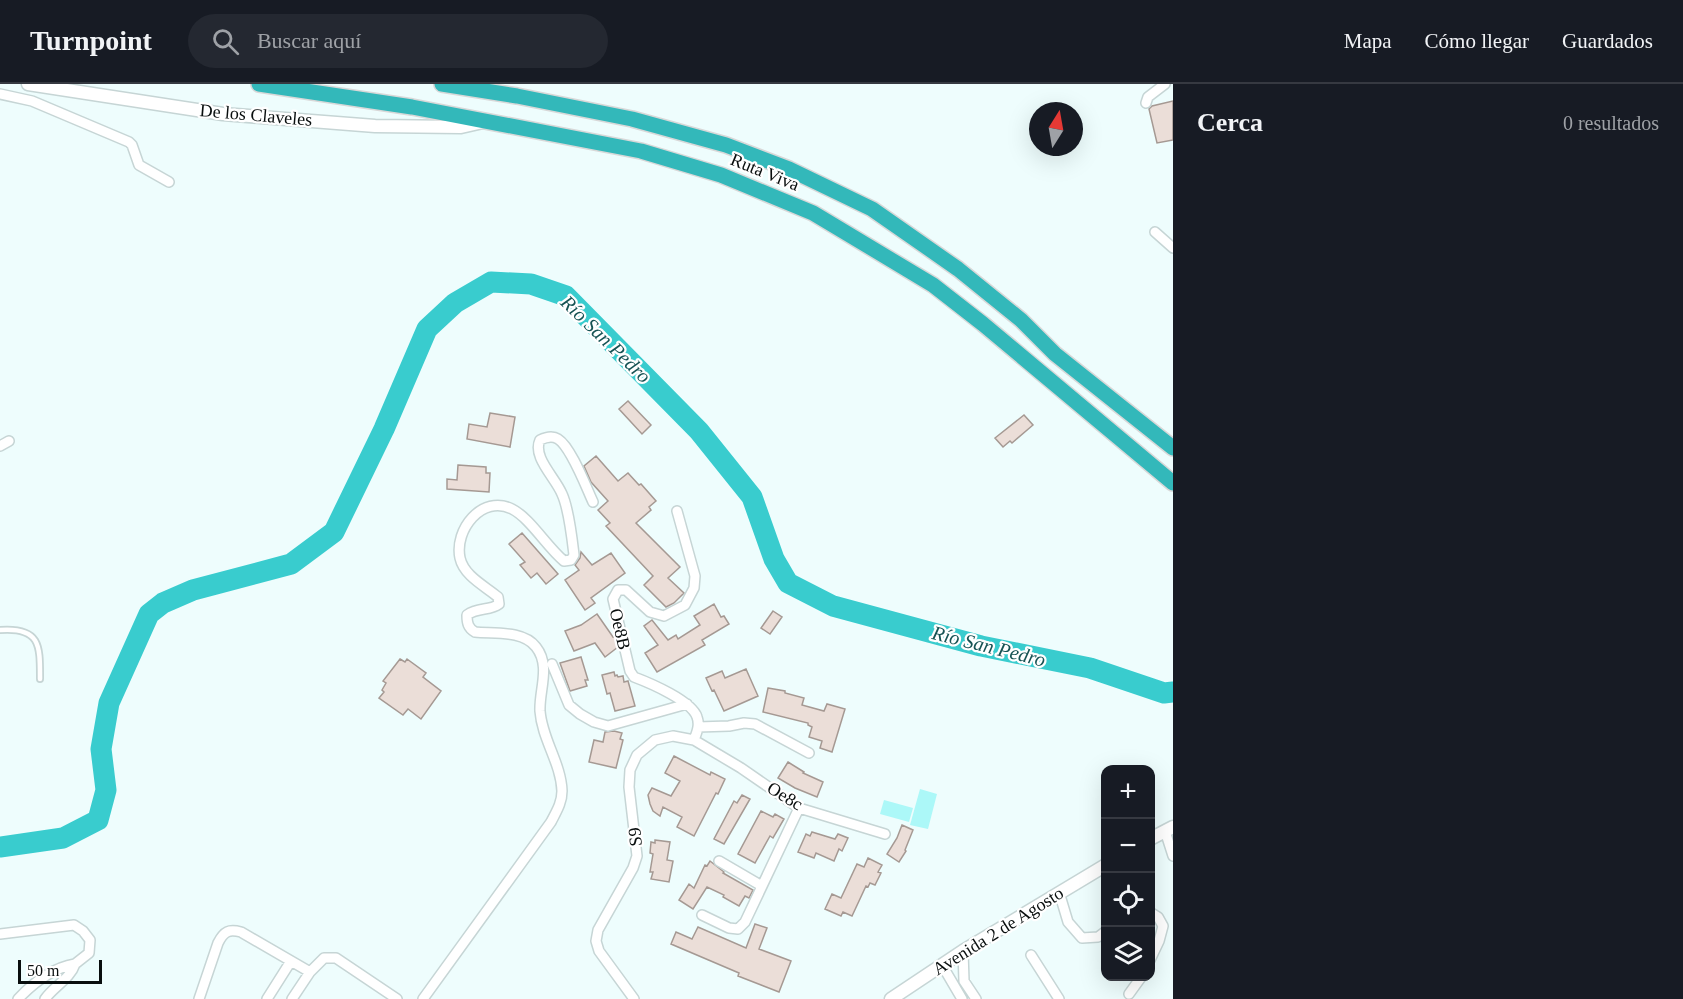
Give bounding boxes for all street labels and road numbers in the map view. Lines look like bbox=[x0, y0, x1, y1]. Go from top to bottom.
street label: De los Claveles bbox=[199, 100, 313, 130]
street label: Ruta Viva bbox=[728, 149, 802, 195]
street label: Oe8B bbox=[606, 606, 634, 652]
street label: Oe8c bbox=[764, 778, 806, 814]
street label: S9 bbox=[624, 826, 646, 848]
street label: Avenida 2 de Agosto bbox=[929, 883, 1067, 979]

